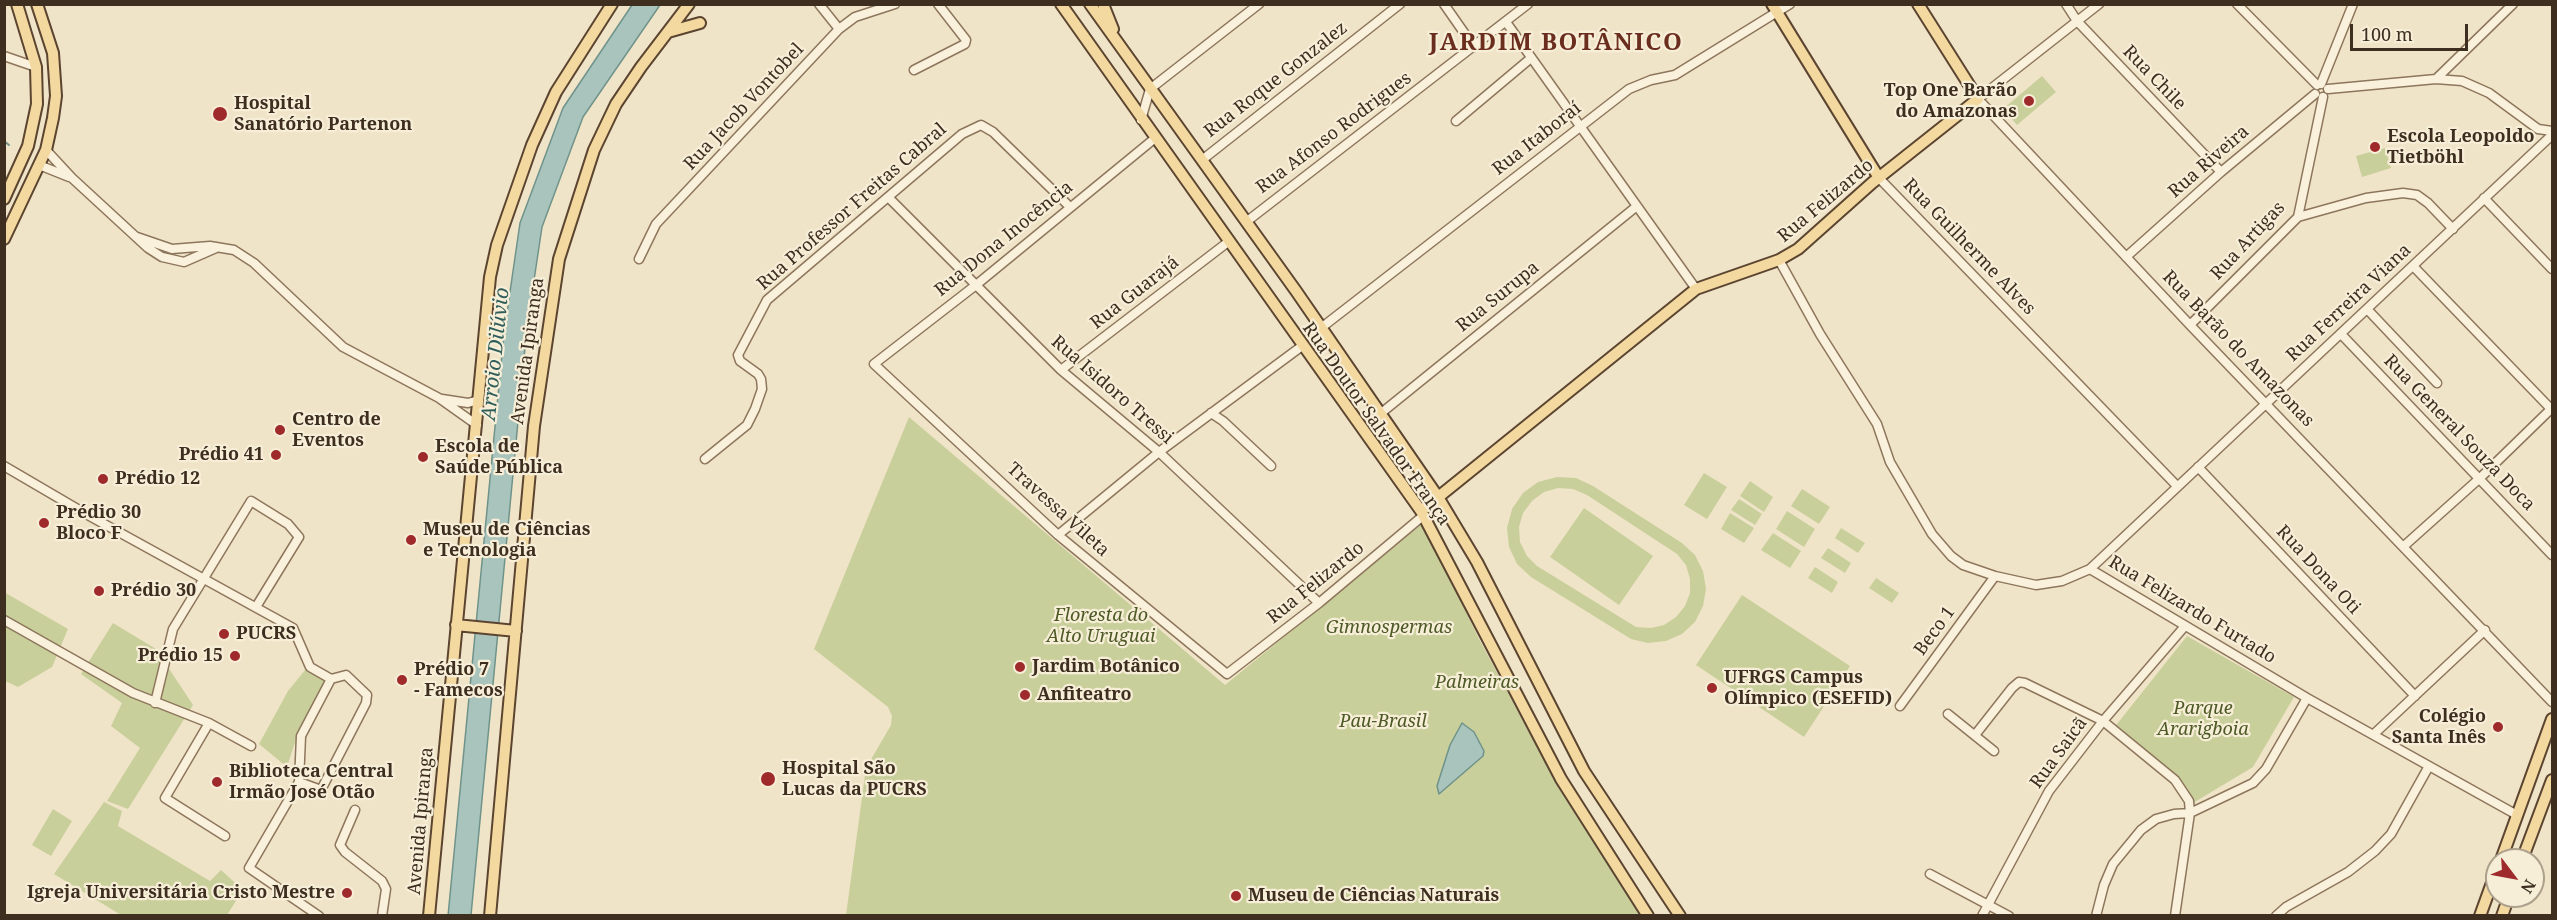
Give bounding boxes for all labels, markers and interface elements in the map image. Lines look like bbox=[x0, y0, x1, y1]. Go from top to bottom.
scale bar bbox=[2353, 12, 2472, 50]
street label: Rua Roque Gonzalez bbox=[1200, 17, 1352, 143]
text: 100 m bbox=[2361, 22, 2413, 46]
district label: JARDIM BOTÂNICO bbox=[1429, 29, 1683, 57]
street label: Rua Jacob Vontobel bbox=[680, 39, 808, 175]
street label: Rua Chile bbox=[2118, 41, 2190, 115]
street label: Rua Afonso Rodrigues bbox=[1252, 68, 1416, 198]
place label: Top One Barão do Amazonas bbox=[1884, 80, 2017, 122]
place label: Hospital Sanatório Partenon bbox=[234, 93, 412, 136]
marker: Top One Barão do Amazonas bbox=[2022, 94, 2036, 108]
street label: Rua Itaboraí bbox=[1488, 98, 1586, 180]
marker: Hospital Sanatório Partenon bbox=[211, 105, 229, 123]
street label: Rua Professor Freitas Cabral bbox=[753, 119, 951, 295]
street label: Rua Riveira bbox=[2164, 121, 2254, 203]
place label: Escola Leopoldo Tietböhl bbox=[2387, 126, 2535, 168]
marker: Escola Leopoldo Tietböhl bbox=[2368, 140, 2382, 154]
street label: Rua Felizardo bbox=[1774, 155, 1878, 247]
street label: Rua Guilherme Alves bbox=[1898, 174, 2040, 320]
street label: Rua Dona Inocência bbox=[931, 177, 1077, 301]
street label: Rua Artigas bbox=[2206, 197, 2290, 285]
street label: Rua Ferreira Viana bbox=[2282, 240, 2416, 366]
street label: Rua Guarajá bbox=[1086, 252, 1184, 334]
street label: Rua Surupa bbox=[1452, 257, 1544, 337]
street label: Rua Barão do Amazonas bbox=[2158, 266, 2318, 432]
street label: Avenida Ipiranga bbox=[507, 276, 549, 426]
water label: Arroio Dilúvio bbox=[477, 286, 515, 422]
street label: Rua Doutor Salvador França bbox=[1297, 318, 1455, 530]
street label: Rua Isidoro Tressi bbox=[1047, 331, 1177, 449]
street label: Rua General Souza Doca bbox=[2379, 351, 2539, 515]
place label: Centro de Eventos bbox=[292, 409, 381, 452]
marker: Centro de Eventos bbox=[273, 423, 287, 437]
place label: Escola de Saúde Pública bbox=[435, 436, 563, 478]
place label: Prédio 41 bbox=[179, 444, 264, 466]
marker: Prédio 41 bbox=[269, 448, 283, 462]
marker: Escola de Saúde Pública bbox=[416, 450, 430, 464]
street label: Travessa Vileta bbox=[1002, 458, 1114, 562]
place label: Prédio 12 bbox=[115, 468, 200, 490]
marker: Prédio 12 bbox=[96, 472, 110, 486]
place label: Prédio 30 Bloco F bbox=[56, 502, 141, 544]
marker: Prédio 30 Bloco F bbox=[37, 516, 51, 530]
place label: Museu de Ciências e Tecnologia bbox=[423, 519, 590, 562]
street label: Rua Dona Oti bbox=[2271, 521, 2365, 619]
marker: Museu de Ciências e Tecnologia bbox=[404, 533, 418, 547]
street label: Rua Felizardo bbox=[1263, 537, 1369, 629]
street label: Rua Felizardo Furtado bbox=[2104, 551, 2280, 669]
place label: Prédio 30 bbox=[111, 580, 196, 602]
marker: Prédio 30 bbox=[92, 584, 106, 598]
street label: Beco 1 bbox=[1910, 602, 1960, 660]
park label: Floresta do Alto Uruguai bbox=[1047, 605, 1155, 648]
park label: Gimnospermas bbox=[1326, 617, 1452, 639]
place label: PUCRS bbox=[236, 623, 296, 645]
marker: PUCRS bbox=[217, 627, 231, 641]
place label: Prédio 15 bbox=[138, 645, 223, 667]
marker: Prédio 15 bbox=[228, 649, 242, 663]
place label: Jardim Botânico bbox=[1032, 656, 1180, 678]
place label: Prédio 7 - Famecos bbox=[414, 659, 503, 702]
marker: Jardim Botânico bbox=[1013, 660, 1027, 674]
place label: UFRGS Campus Olímpico (ESEFID) bbox=[1724, 667, 1892, 710]
park label: Palmeiras bbox=[1435, 672, 1519, 694]
marker: Prédio 7 - Famecos bbox=[395, 673, 409, 687]
marker: UFRGS Campus Olímpico (ESEFID) bbox=[1705, 681, 1719, 695]
place label: Anfiteatro bbox=[1037, 684, 1132, 706]
marker: Anfiteatro bbox=[1018, 688, 1032, 702]
park label: Parque Ararigboia bbox=[2157, 698, 2249, 740]
place label: Colégio Santa Inês bbox=[2392, 706, 2486, 748]
park label: Pau-Brasil bbox=[1339, 711, 1427, 733]
street label: Rua Saicã bbox=[2026, 713, 2092, 793]
marker: Colégio Santa Inês bbox=[2491, 720, 2505, 734]
street label: Avenida Ipiranga bbox=[404, 746, 438, 896]
place label: Hospital São Lucas da PUCRS bbox=[782, 758, 927, 800]
place label: Biblioteca Central Irmão José Otão bbox=[229, 761, 393, 804]
marker: Hospital São Lucas da PUCRS bbox=[759, 770, 777, 788]
marker: Biblioteca Central Irmão José Otão bbox=[210, 775, 224, 789]
north arrow bbox=[2485, 848, 2545, 908]
text: N bbox=[2516, 875, 2541, 898]
place label: Igreja Universitária Cristo Mestre bbox=[27, 882, 335, 904]
place label: Museu de Ciências Naturais bbox=[1248, 885, 1499, 907]
marker: Igreja Universitária Cristo Mestre bbox=[340, 886, 354, 900]
marker: Museu de Ciências Naturais bbox=[1229, 889, 1243, 903]

